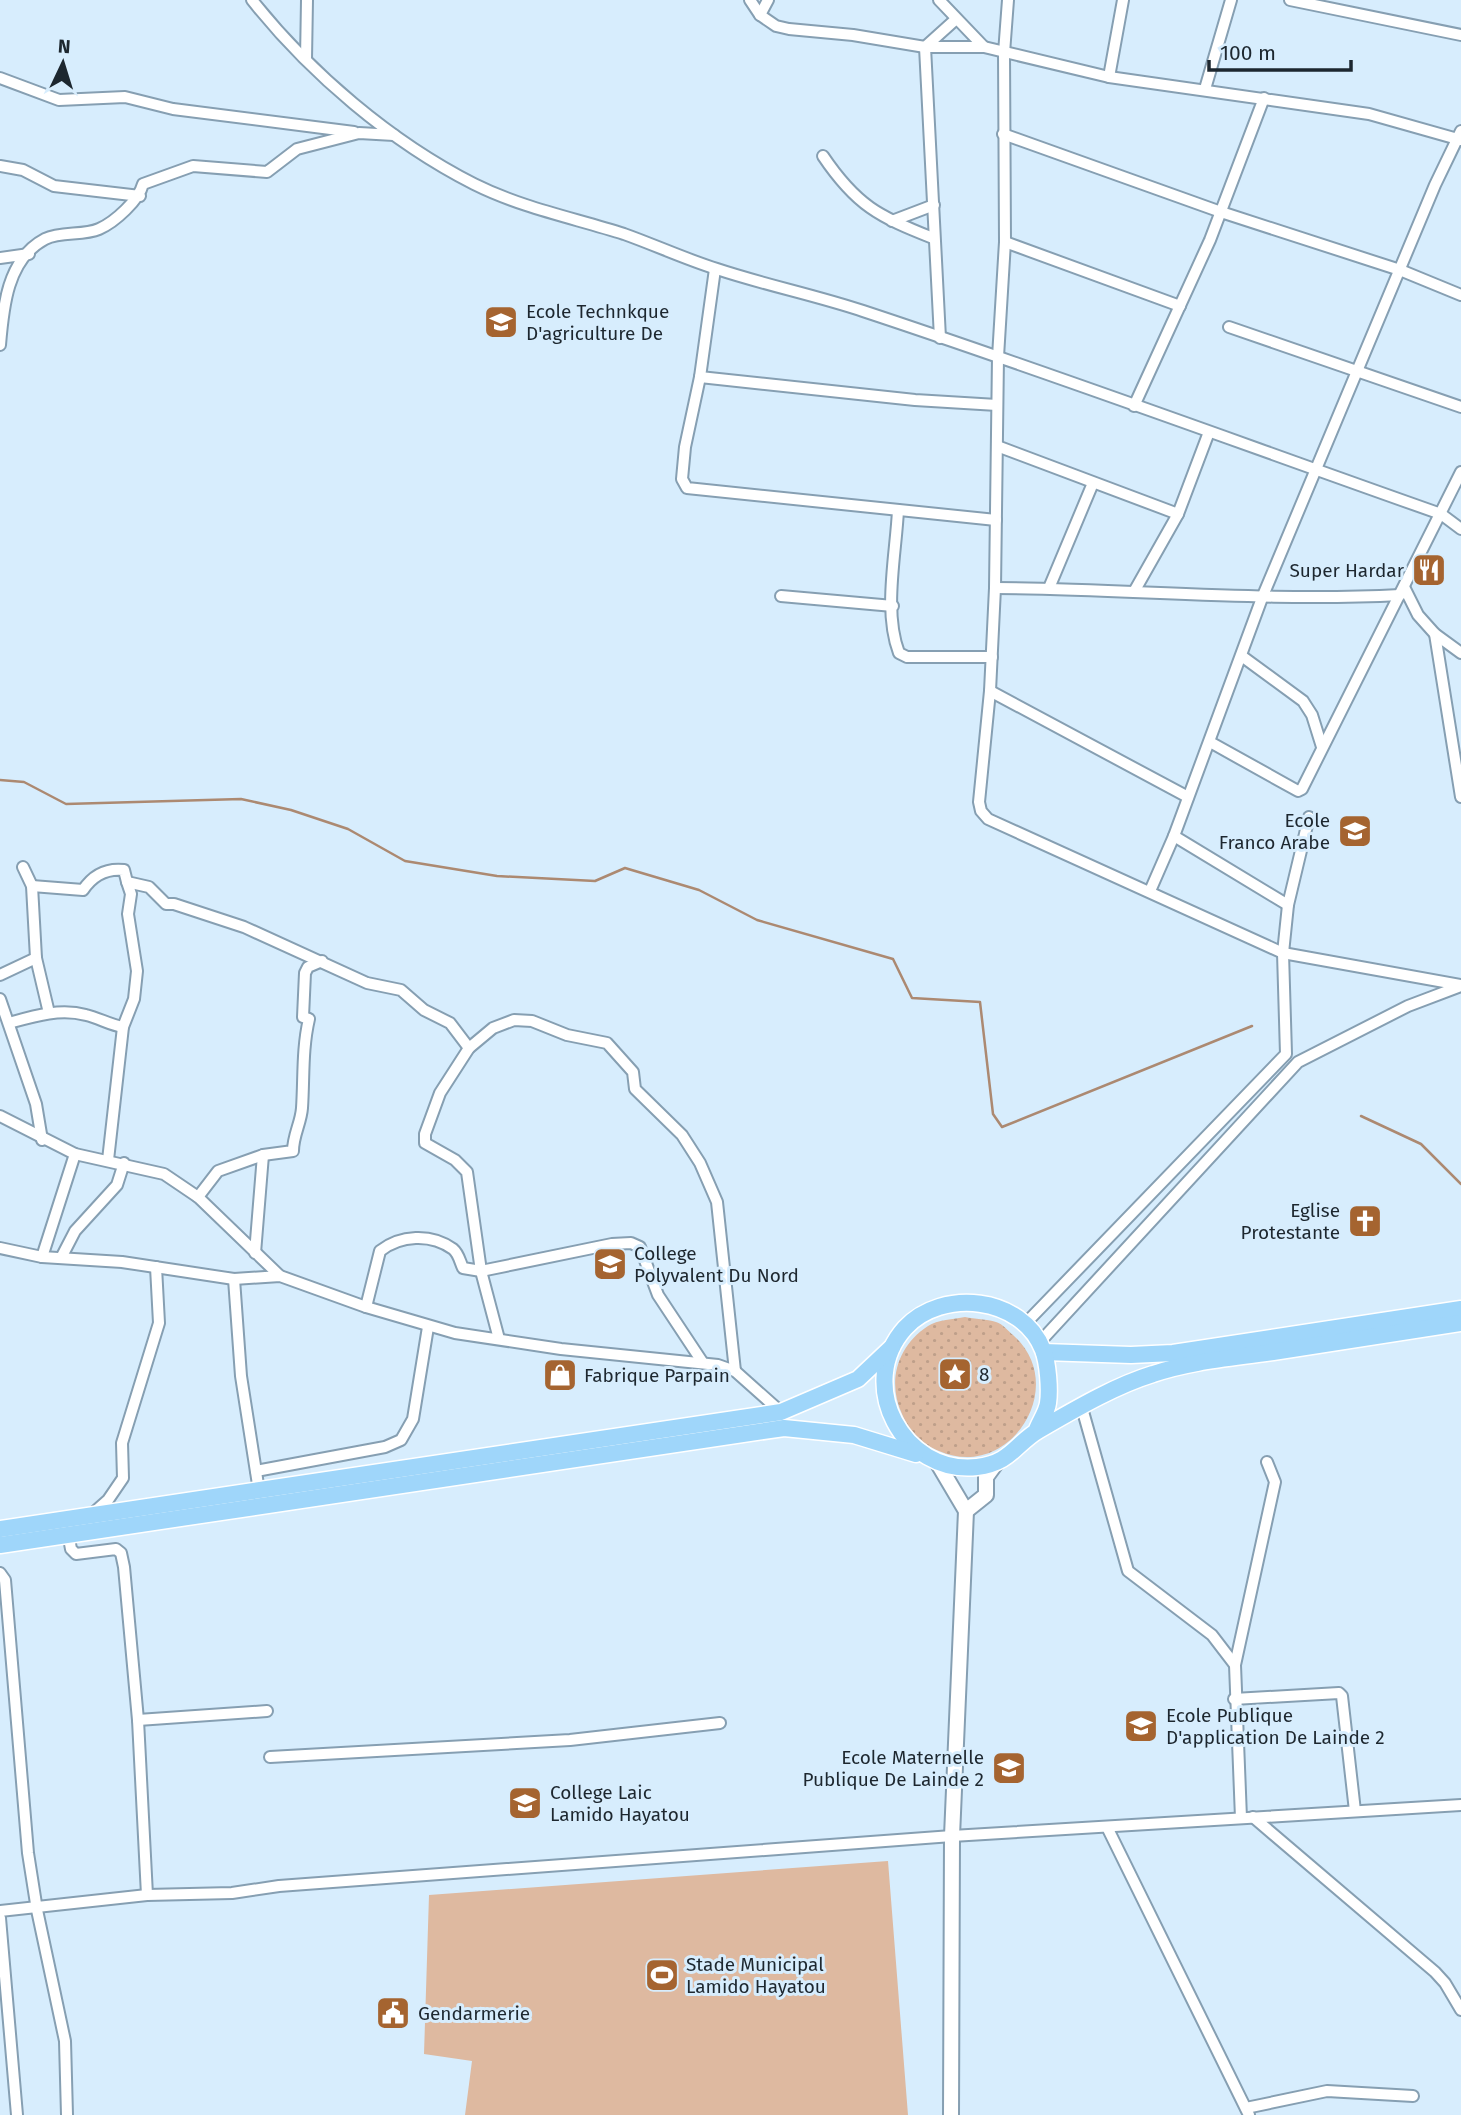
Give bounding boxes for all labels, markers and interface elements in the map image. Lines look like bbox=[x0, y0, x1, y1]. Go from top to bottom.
north arrow bbox=[28, 28, 98, 98]
scale bar bbox=[1209, 28, 1351, 72]
text: N bbox=[57, 35, 71, 58]
text: 100 m bbox=[1220, 40, 1276, 66]
place label: Ecole Technkque D'agriculture De bbox=[526, 300, 669, 345]
school or university icon: Ecole Technkque D'agriculture De bbox=[482, 303, 520, 341]
restaurant icon: Super Hardar bbox=[1410, 551, 1448, 589]
place label: Super Hardar bbox=[1290, 559, 1405, 582]
place label: Ecole Franco Arabe bbox=[1219, 809, 1330, 854]
school or university icon: Ecole Franco Arabe bbox=[1336, 812, 1374, 850]
place label: Eglise Protestante bbox=[1241, 1199, 1340, 1244]
church icon: Eglise Protestante bbox=[1346, 1202, 1384, 1240]
place label: College Polyvalent Du Nord bbox=[634, 1242, 799, 1287]
school or university icon: College Polyvalent Du Nord bbox=[591, 1245, 629, 1283]
place icon: 8 bbox=[936, 1355, 974, 1393]
shop icon: Fabrique Parpain bbox=[541, 1356, 579, 1394]
place label: 8 bbox=[979, 1363, 989, 1386]
place label: Fabrique Parpain bbox=[584, 1364, 730, 1387]
place label: Ecole Publique D'application De Lainde 2 bbox=[1166, 1704, 1385, 1749]
school or university icon: Ecole Publique D'application De Lainde 2 bbox=[1122, 1707, 1160, 1745]
place label: Ecole Maternelle Publique De Lainde 2 bbox=[803, 1746, 984, 1791]
school or university icon: Ecole Maternelle Publique De Lainde 2 bbox=[990, 1749, 1028, 1787]
place label: College Laic Lamido Hayatou bbox=[550, 1781, 690, 1826]
school or university icon: College Laic Lamido Hayatou bbox=[506, 1784, 544, 1822]
place label: Stade Municipal Lamido Hayatou bbox=[686, 1953, 826, 1998]
sports icon: Stade Municipal Lamido Hayatou bbox=[643, 1956, 681, 1994]
public building icon: Gendarmerie bbox=[374, 1994, 412, 2032]
place label: Gendarmerie bbox=[418, 2002, 530, 2025]

